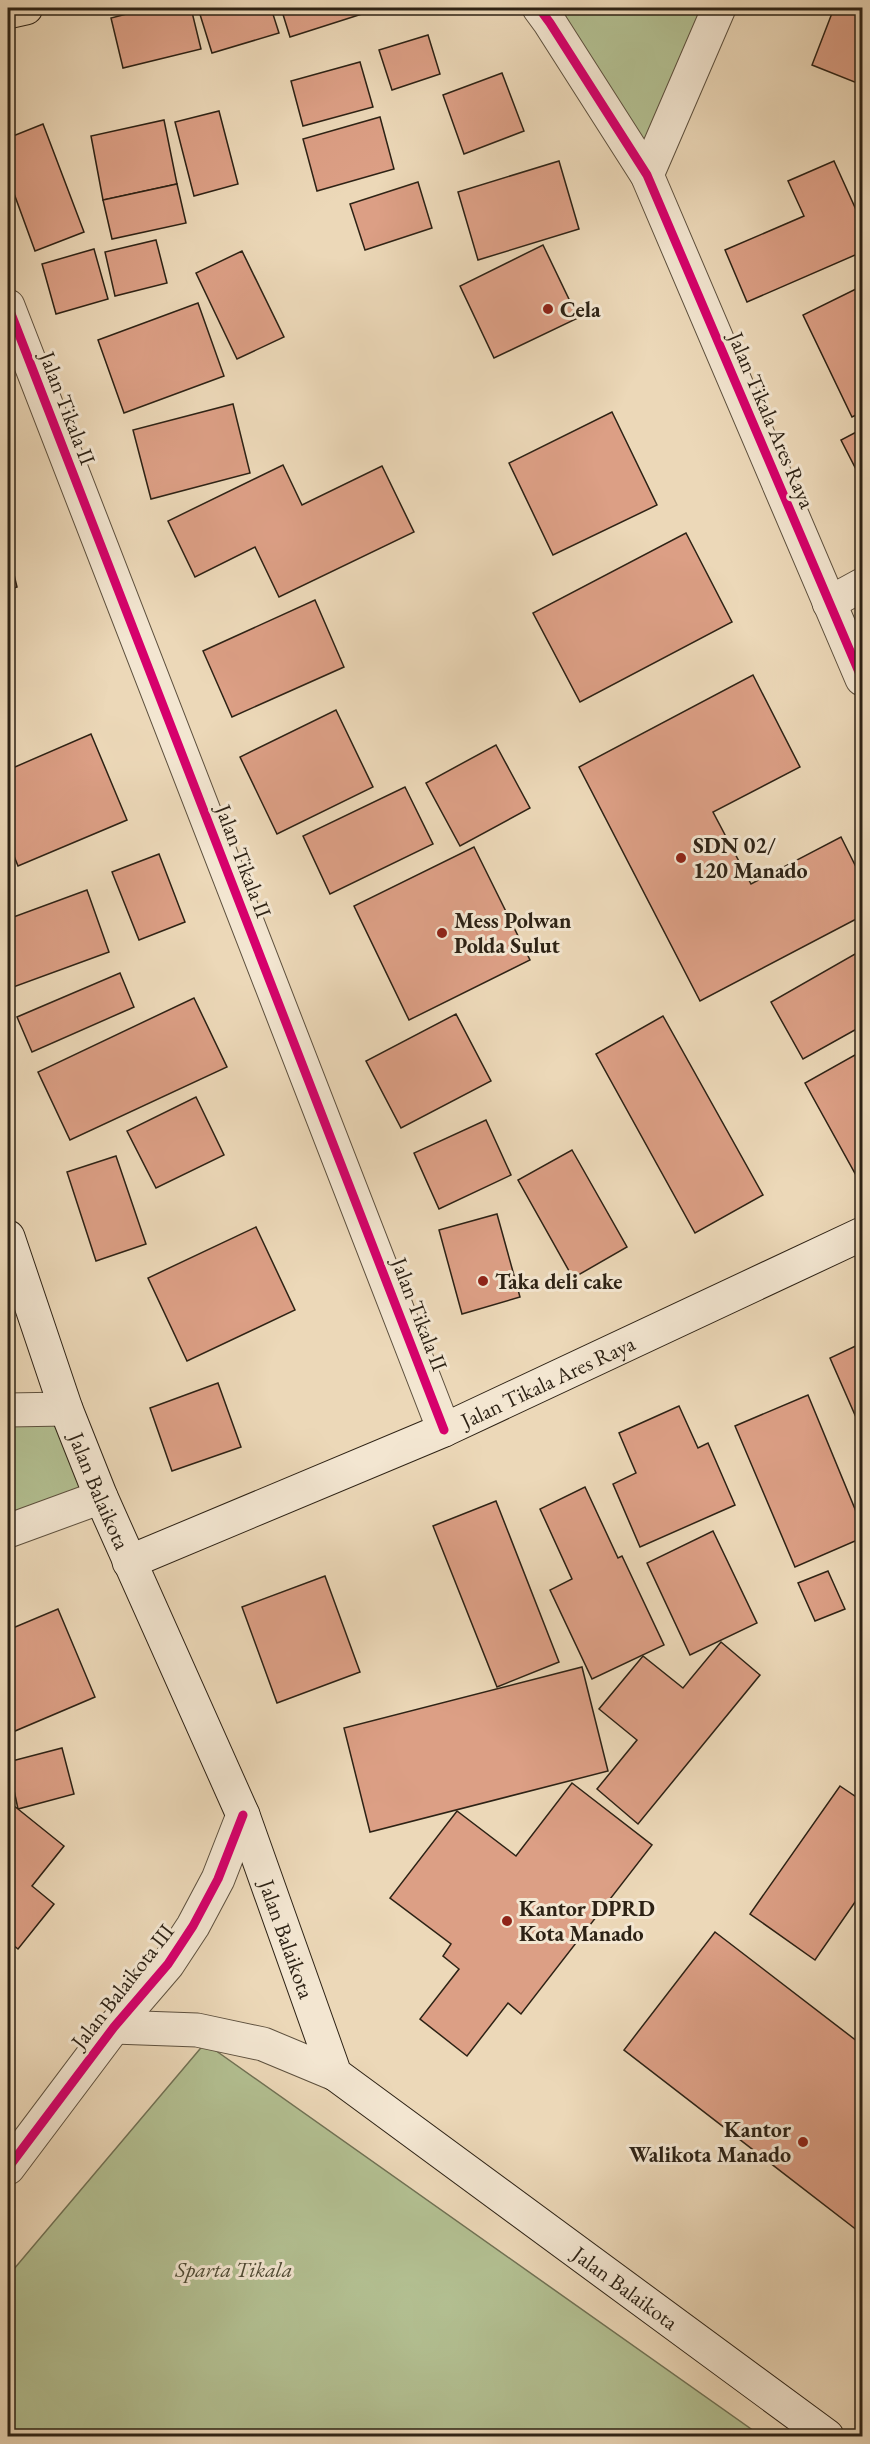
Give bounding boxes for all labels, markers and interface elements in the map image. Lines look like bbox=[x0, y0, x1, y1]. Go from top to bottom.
place label: Cela bbox=[560, 295, 601, 324]
marker: Cela bbox=[541, 302, 555, 316]
street label: Jalan Tikala Ares Raya bbox=[720, 326, 822, 513]
street label: Jalan Tikala II bbox=[32, 346, 103, 469]
street label: Jalan Tikala II bbox=[208, 799, 279, 922]
place label: SDN 02/ 120 Manado bbox=[693, 831, 807, 885]
marker: SDN 02/ 120 Manado bbox=[674, 851, 688, 865]
place label: Mess Polwan Polda Sulut bbox=[454, 906, 572, 960]
marker: Mess Polwan Polda Sulut bbox=[435, 926, 449, 940]
street label: Jalan Tikala II bbox=[384, 1252, 455, 1375]
place label: Taka deli cake bbox=[495, 1267, 623, 1296]
marker: Taka deli cake bbox=[476, 1274, 490, 1288]
street label: Jalan Tikala Ares Raya bbox=[454, 1328, 640, 1436]
street label: Jalan Balaikota bbox=[61, 1426, 137, 1554]
street label: Jalan Balaikota bbox=[251, 1874, 321, 2003]
place label: Kantor DPRD Kota Manado bbox=[519, 1894, 655, 1948]
marker: Kantor DPRD Kota Manado bbox=[500, 1914, 514, 1928]
street label: Jalan Balaikota III bbox=[63, 1917, 181, 2056]
place label: Kantor Walikota Manado bbox=[629, 2115, 792, 2169]
marker: Kantor Walikota Manado bbox=[796, 2135, 810, 2149]
street label: Jalan Balaikota bbox=[565, 2238, 684, 2337]
park label: Sparta Tikala bbox=[174, 2255, 293, 2284]

